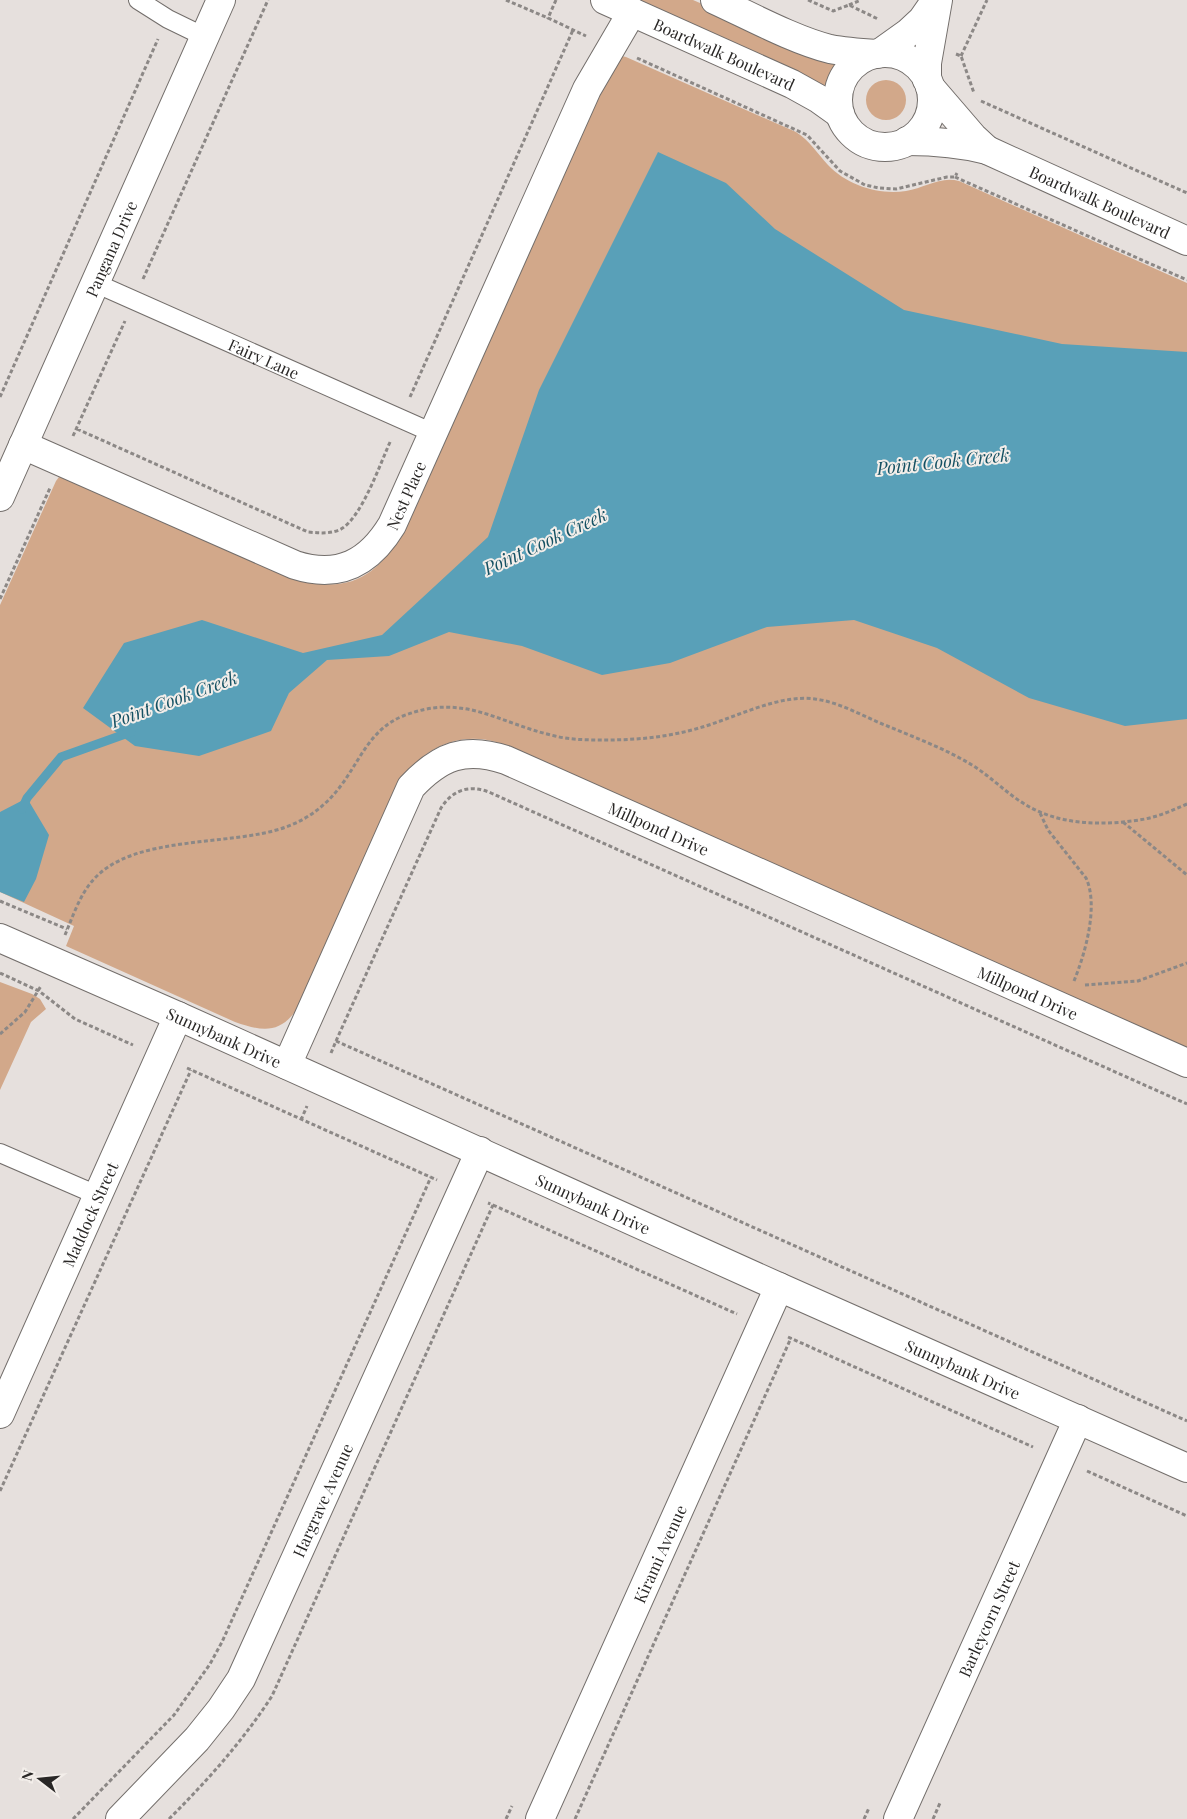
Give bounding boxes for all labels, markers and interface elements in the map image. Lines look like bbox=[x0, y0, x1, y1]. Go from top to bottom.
street label: Boardwalk Boulevard bbox=[651, 13, 798, 95]
street label: Boardwalk Boulevard bbox=[1026, 160, 1174, 243]
street label: Pangana Drive bbox=[80, 197, 141, 300]
street label: Fairy Lane bbox=[225, 333, 303, 383]
water label: Point Cook Creek bbox=[875, 442, 1010, 480]
street label: Nest Place bbox=[381, 457, 430, 533]
water label: Point Cook Creek bbox=[479, 502, 610, 580]
water label: Point Cook Creek bbox=[106, 665, 241, 733]
street label: Millpond Drive bbox=[605, 797, 713, 860]
street label: Millpond Drive bbox=[975, 961, 1082, 1024]
street label: Sunnybank Drive bbox=[164, 1002, 285, 1072]
street label: Maddock Street bbox=[57, 1158, 122, 1270]
street label: Sunnybank Drive bbox=[533, 1168, 654, 1238]
street label: Sunnybank Drive bbox=[902, 1334, 1024, 1403]
street label: Hargrave Avenue bbox=[287, 1440, 357, 1560]
street label: Kirami Avenue bbox=[628, 1501, 690, 1606]
street label: Barleycorn Street bbox=[953, 1557, 1024, 1680]
north arrow bbox=[15, 1754, 65, 1804]
text: N bbox=[16, 1768, 38, 1783]

